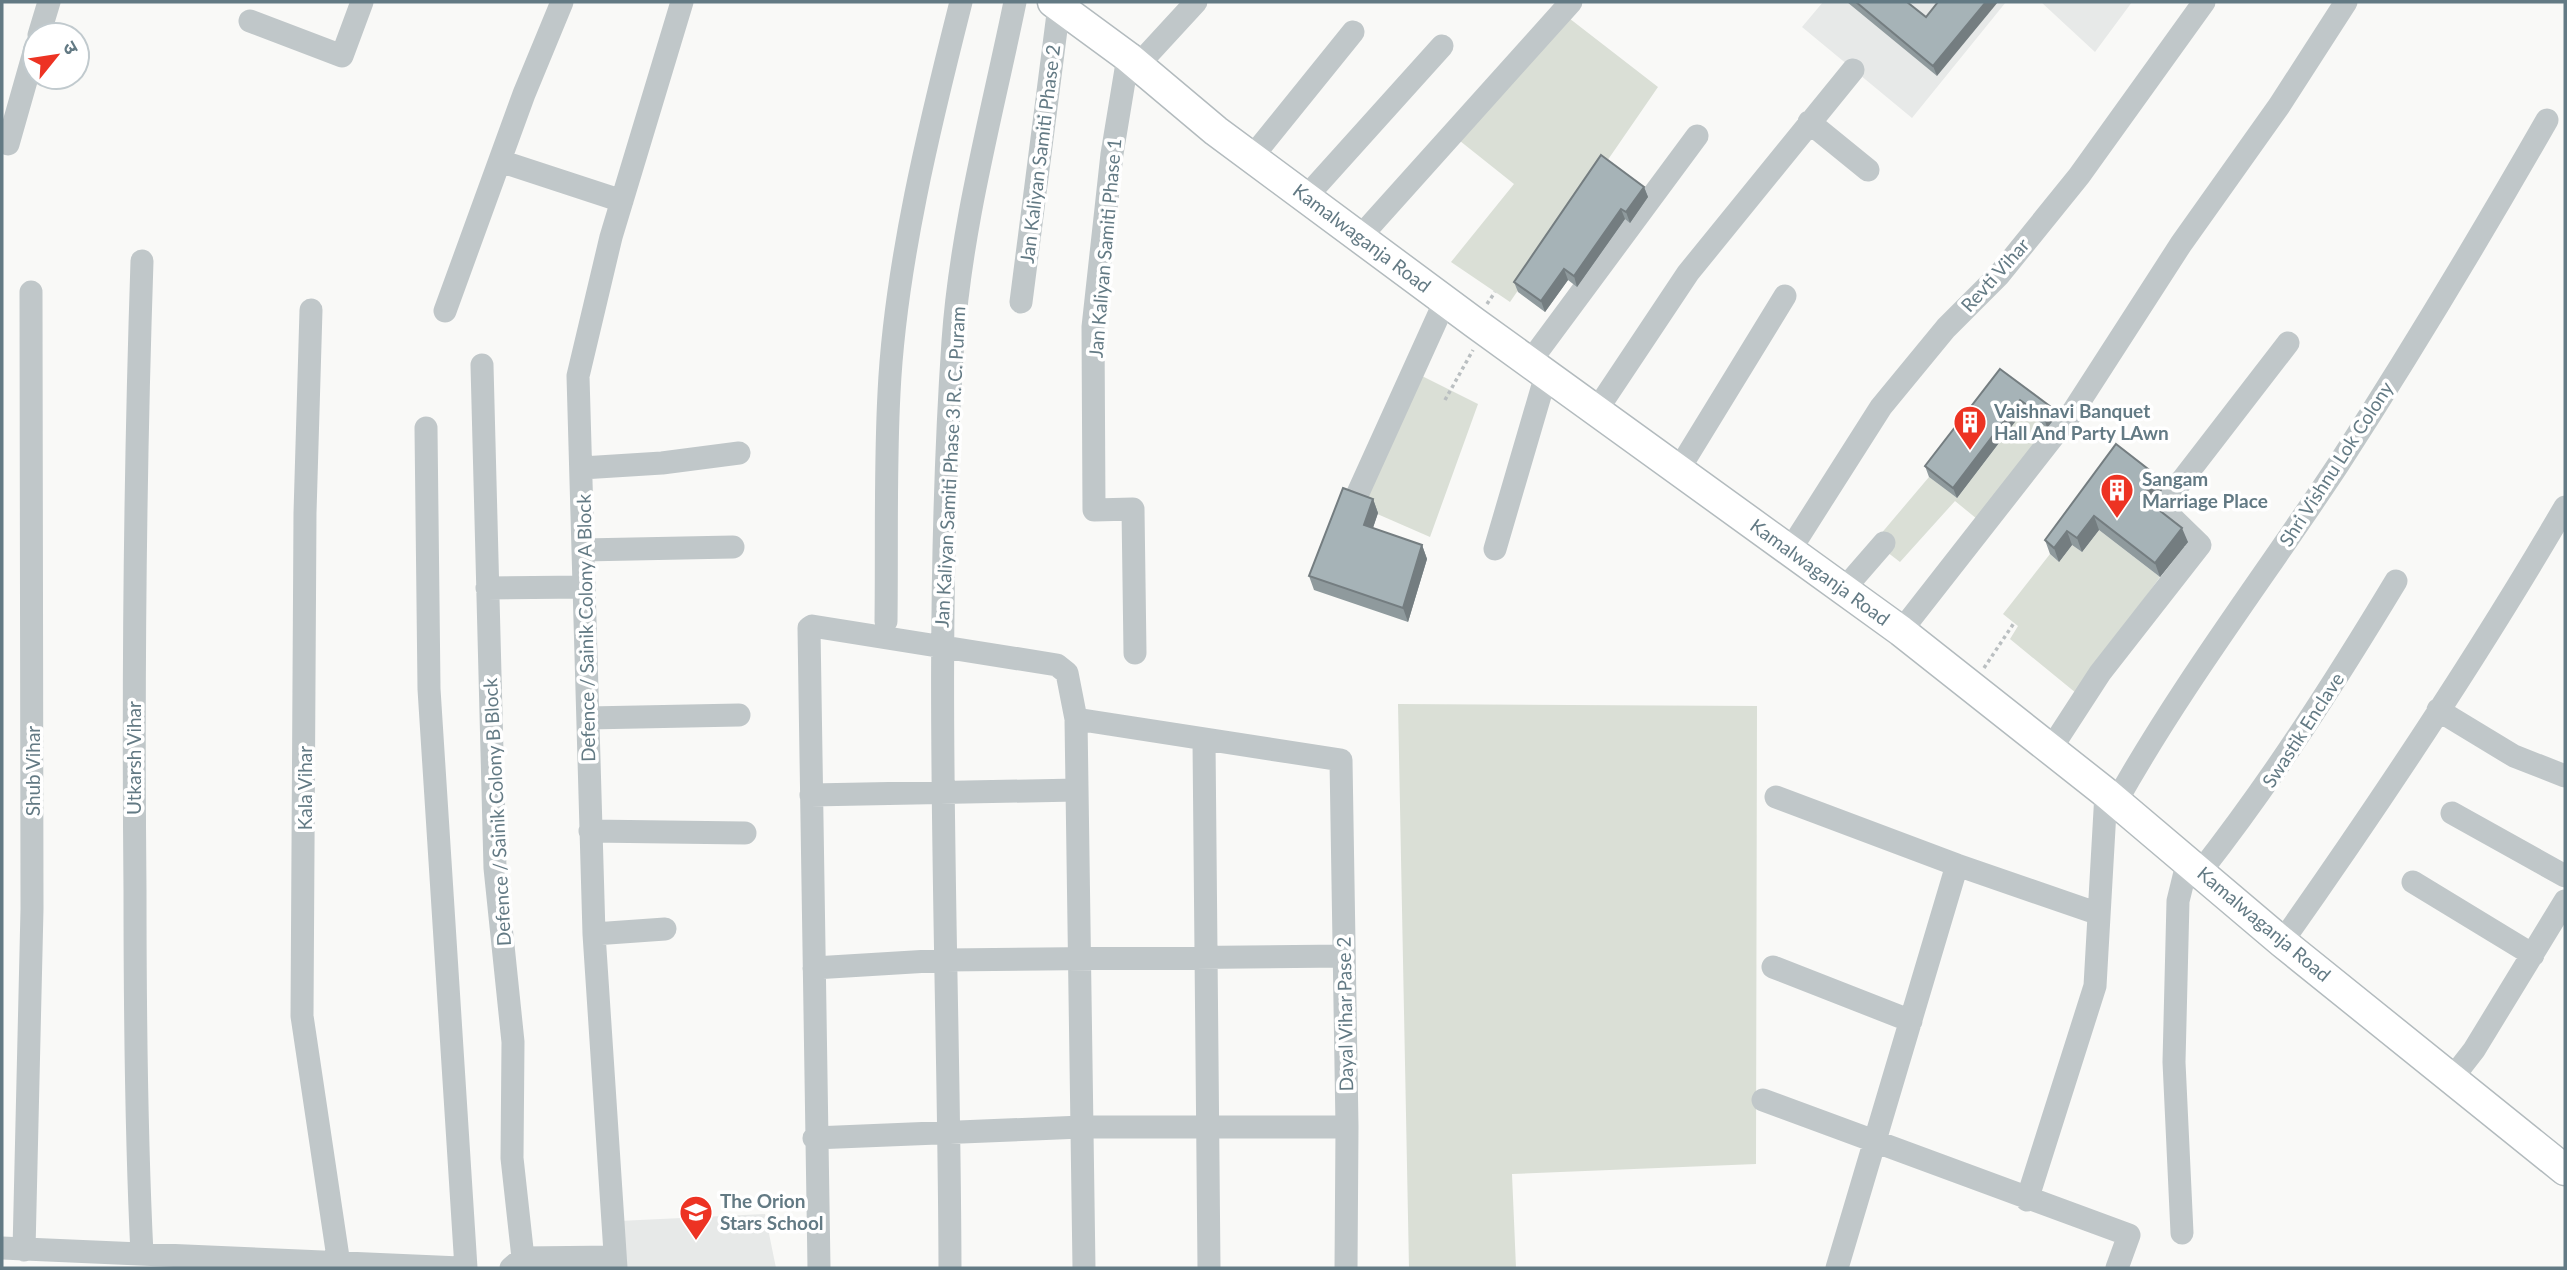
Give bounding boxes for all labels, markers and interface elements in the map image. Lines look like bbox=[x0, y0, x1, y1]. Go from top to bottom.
north arrow bbox=[21, 21, 91, 91]
text: उ bbox=[58, 37, 84, 59]
street label: Jan Kaliyan Samiti Phase 2 bbox=[1015, 43, 1064, 265]
street label: Jan Kaliyan Samiti Phase 1 bbox=[1083, 137, 1126, 359]
street label: Kamalwaganja Road bbox=[1289, 178, 1436, 297]
street label: Revti Vihar bbox=[1956, 233, 2034, 316]
street label: Jan Kaliyan Samiti Phase 3 R. C. Puram bbox=[930, 306, 969, 628]
street label: Shri Vishnu Lok Colony bbox=[2274, 377, 2398, 550]
place label: Vaishnavi Banquet Hall And Party LAwn bbox=[1993, 399, 2169, 444]
building icon: Vaishnavi Banquet Hall And Party LAwn bbox=[1951, 403, 1989, 452]
place label: Sangam Marriage Place bbox=[2142, 467, 2268, 512]
building icon: Sangam Marriage Place bbox=[2098, 471, 2136, 520]
street label: Defence / Sainik Colony A Block bbox=[572, 494, 599, 762]
street label: Kamalwaganja Road bbox=[1746, 513, 1894, 630]
street label: Swastik Enclave bbox=[2257, 668, 2348, 792]
street label: Defence / Sainik Colony B Block bbox=[478, 677, 515, 947]
street label: Utkarsh Vihar bbox=[122, 701, 145, 815]
street label: Shub Vihar bbox=[21, 726, 44, 816]
street label: Kala Vihar bbox=[293, 746, 316, 830]
street label: Kamalwaganja Road bbox=[2193, 861, 2336, 986]
street label: Dayal Vihar Pase 2 bbox=[1332, 936, 1357, 1092]
place label: The Orion Stars School bbox=[720, 1189, 824, 1234]
school or university icon: The Orion Stars School bbox=[677, 1193, 715, 1242]

